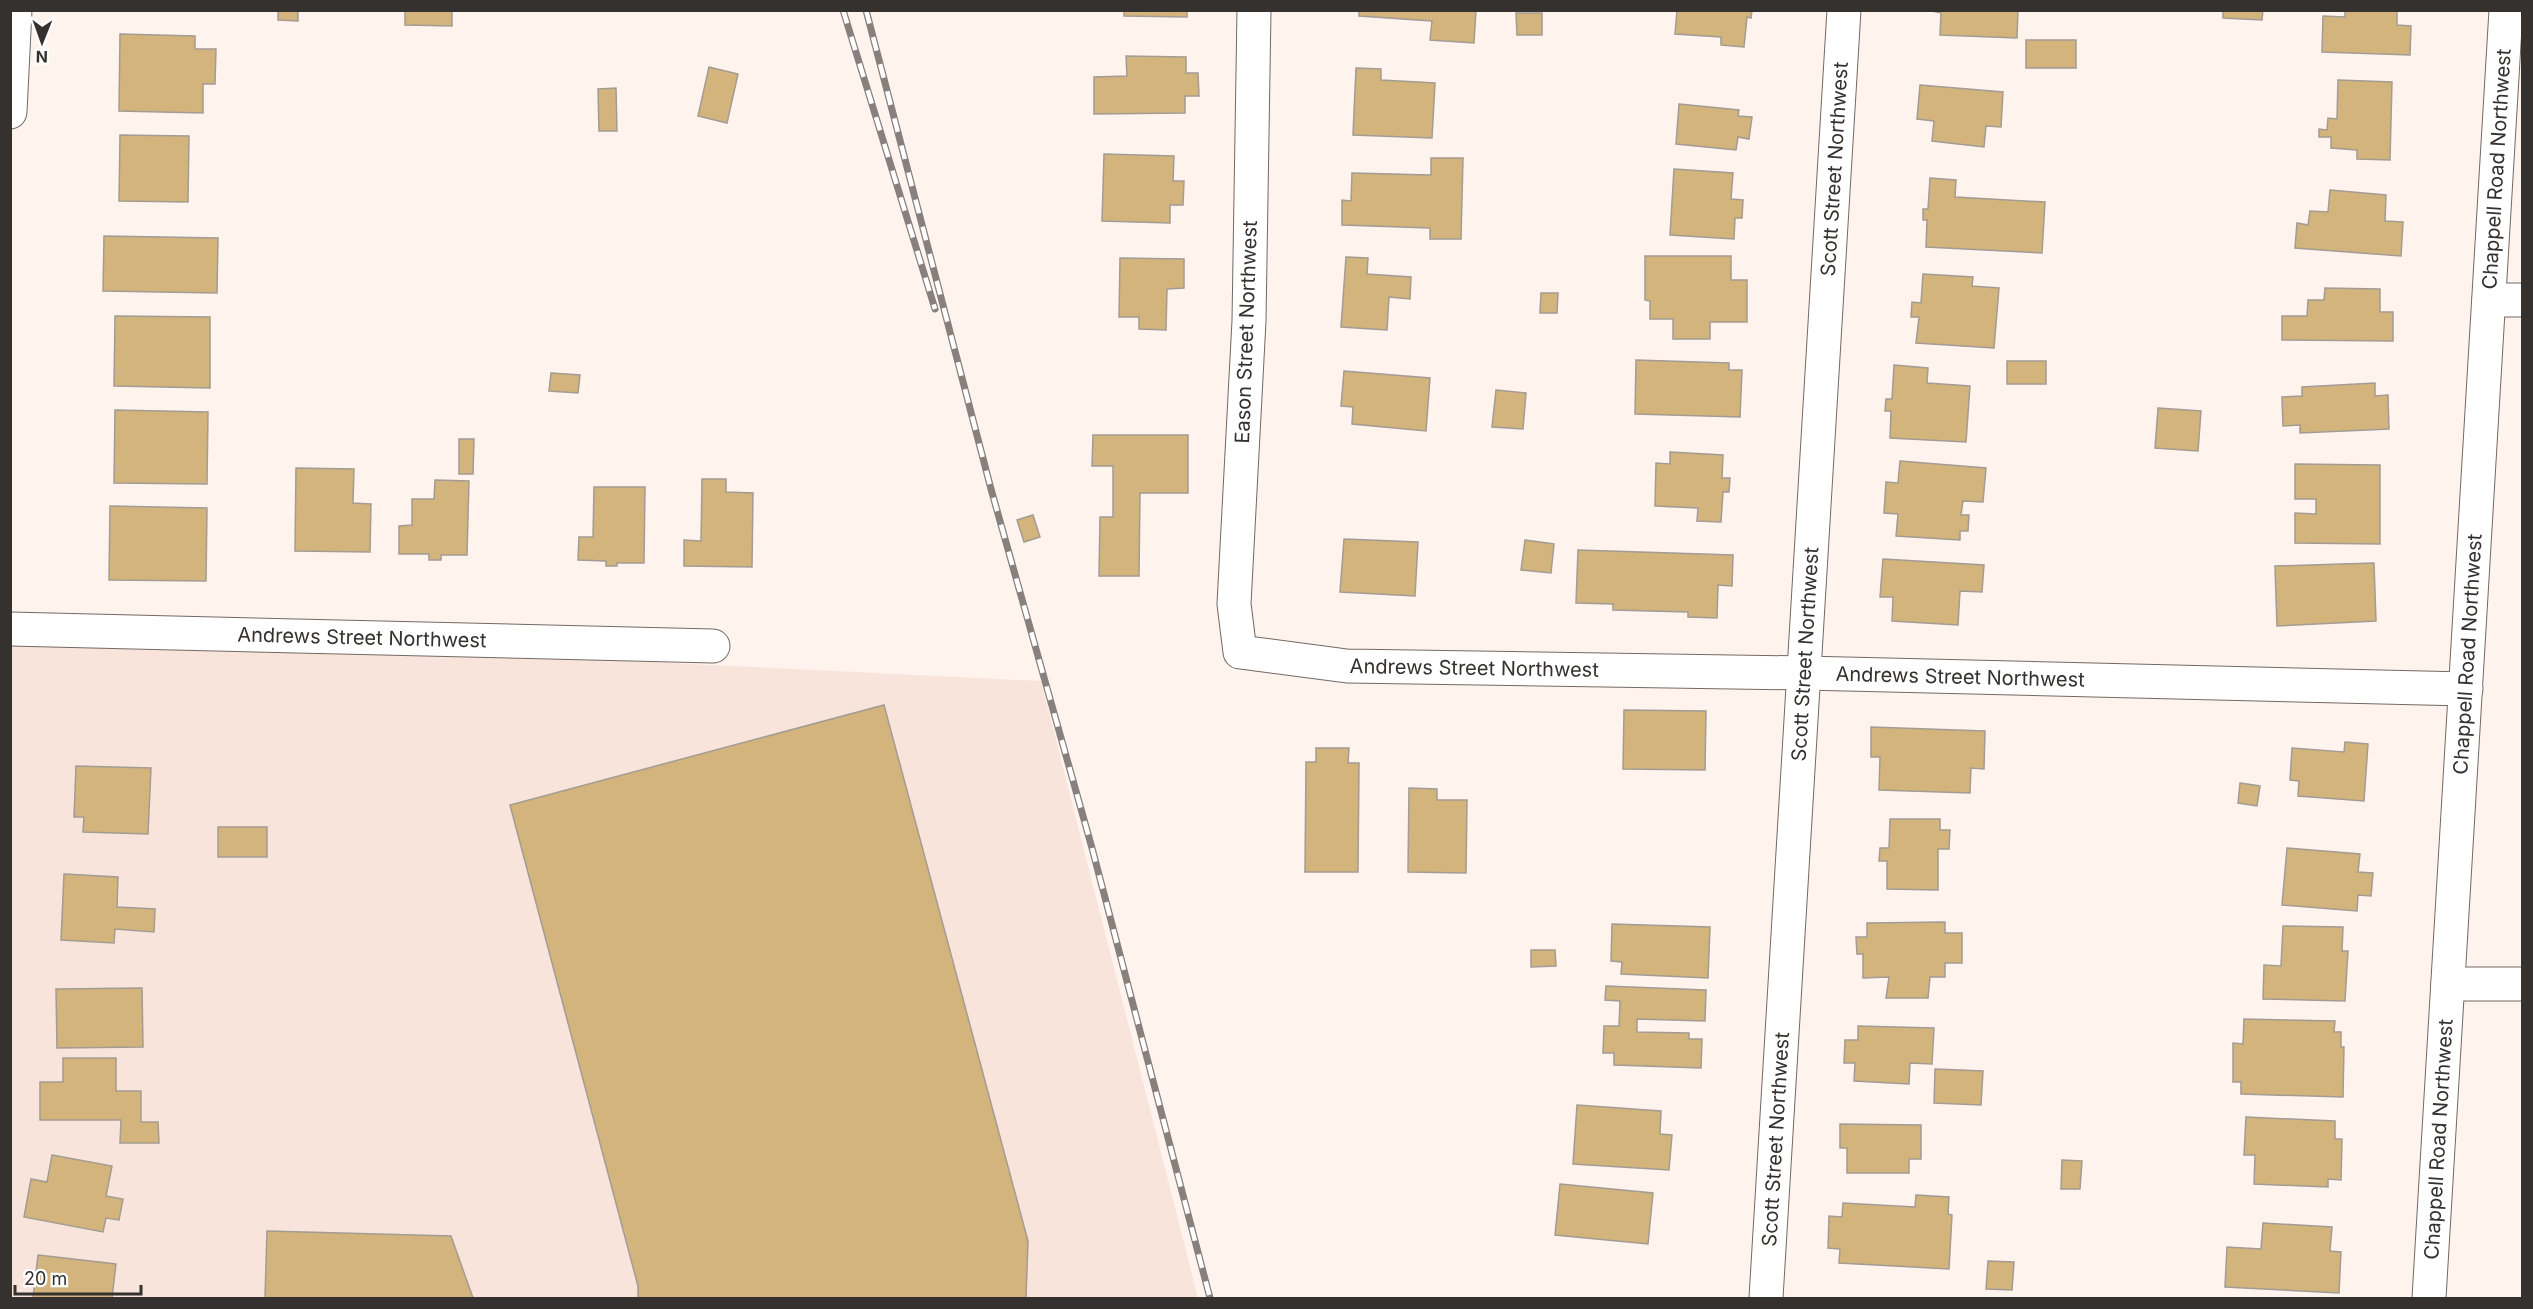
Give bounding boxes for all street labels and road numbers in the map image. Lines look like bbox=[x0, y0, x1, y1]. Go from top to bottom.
street label: Chappell Road Northwest bbox=[2477, 47, 2516, 290]
street label: Scott Street Northwest bbox=[1816, 61, 1853, 277]
street label: Eason Street Northwest bbox=[1230, 220, 1262, 444]
street label: Chappell Road Northwest bbox=[2448, 533, 2487, 775]
street label: Scott Street Northwest bbox=[1787, 546, 1823, 762]
street label: Andrews Street Northwest bbox=[237, 623, 487, 653]
street label: Andrews Street Northwest bbox=[1350, 654, 1599, 682]
street label: Andrews Street Northwest bbox=[1835, 662, 2085, 692]
street label: Chappell Road Northwest bbox=[2419, 1018, 2458, 1260]
street label: Scott Street Northwest bbox=[1757, 1031, 1794, 1247]

